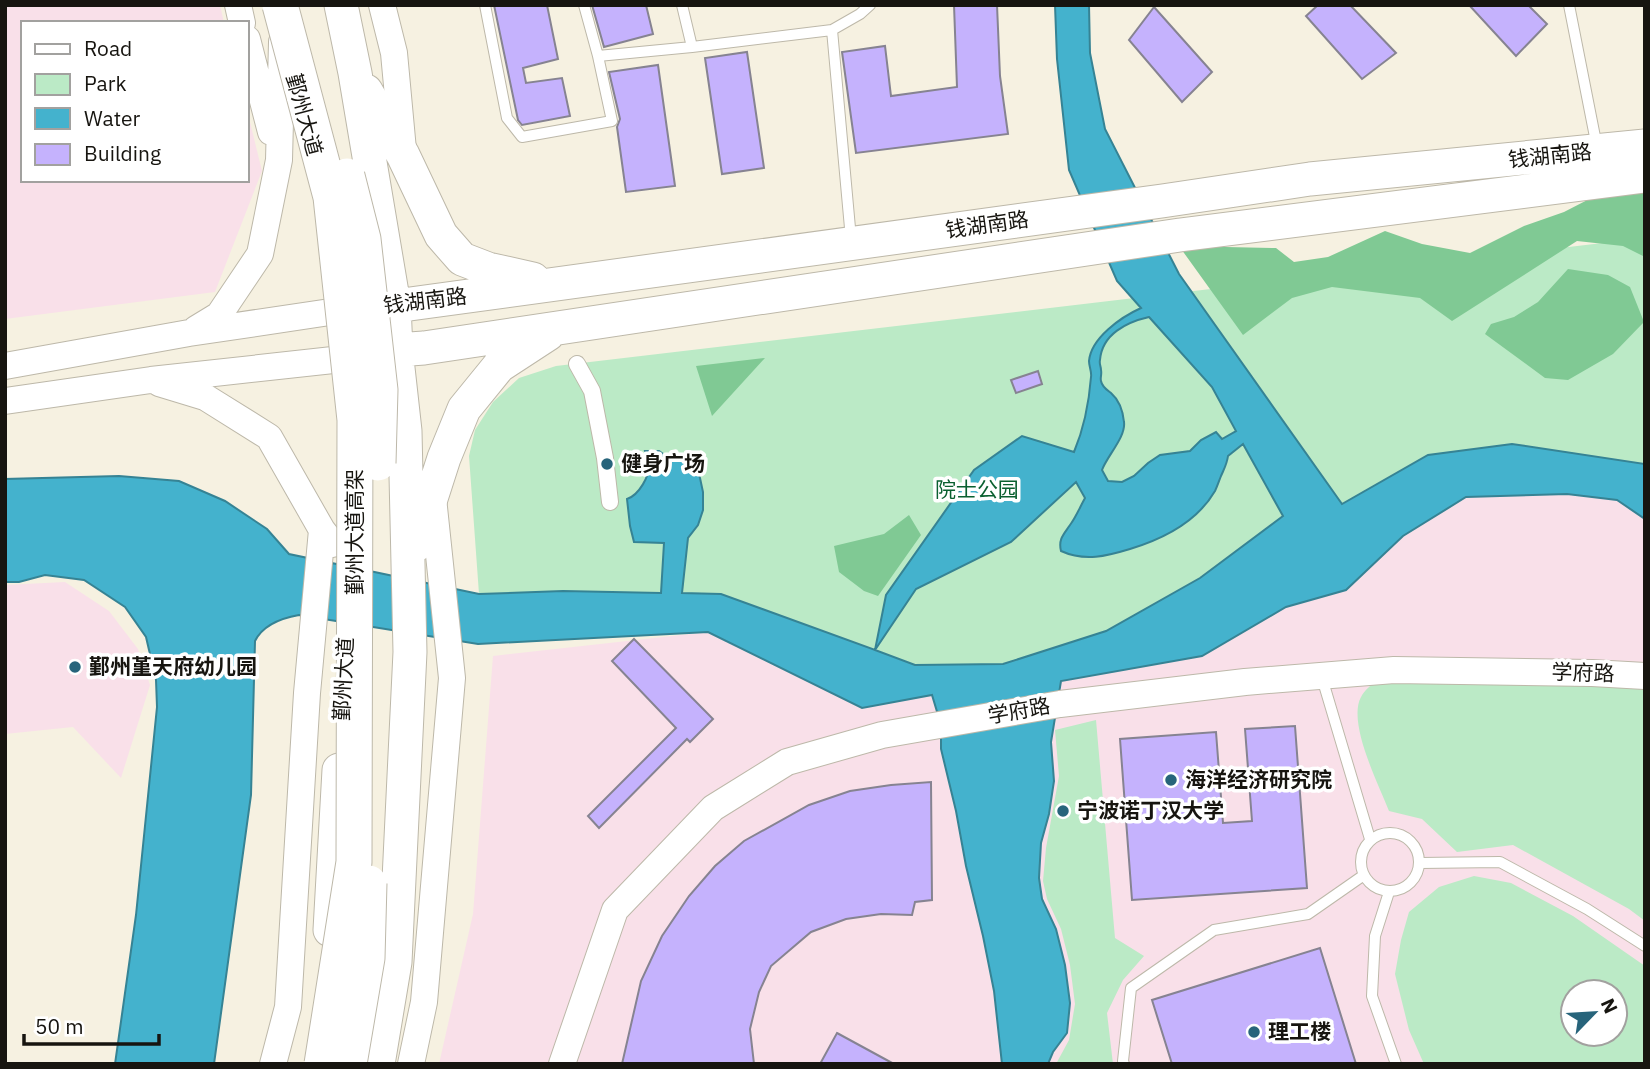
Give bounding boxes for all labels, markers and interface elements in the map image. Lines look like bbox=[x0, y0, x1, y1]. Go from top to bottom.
legend bbox=[21, 21, 248, 182]
text: Road bbox=[84, 34, 132, 62]
text: Park bbox=[84, 69, 127, 97]
street label: 鄞州大道 bbox=[281, 71, 329, 159]
text: Water bbox=[84, 104, 141, 132]
street label: 钱湖南路 bbox=[1507, 137, 1593, 173]
text: Building bbox=[84, 139, 161, 167]
street label: 钱湖南路 bbox=[943, 204, 1030, 244]
street label: 钱湖南路 bbox=[381, 281, 468, 319]
place label: 健身广场 bbox=[621, 449, 705, 477]
marker: 健身广场 bbox=[599, 456, 615, 472]
street label: 鄞州大道高架 bbox=[340, 469, 368, 595]
park label: 院士公园 bbox=[935, 475, 1019, 503]
street label: 鄞州大道 bbox=[327, 636, 359, 722]
place label: 鄞州堇天府幼儿园 bbox=[89, 652, 257, 680]
street label: 学府路 bbox=[1551, 657, 1615, 687]
marker: 鄞州堇天府幼儿园 bbox=[67, 659, 83, 675]
street label: 学府路 bbox=[985, 691, 1052, 729]
place label: 海洋经济研究院 bbox=[1185, 765, 1332, 793]
marker: 海洋经济研究院 bbox=[1163, 772, 1179, 788]
place label: 宁波诺丁汉大学 bbox=[1077, 796, 1224, 824]
marker: 宁波诺丁汉大学 bbox=[1055, 803, 1071, 819]
north arrow bbox=[1559, 978, 1629, 1048]
text: N bbox=[1596, 995, 1623, 1017]
scale bar bbox=[24, 1002, 159, 1046]
text: 50 m bbox=[35, 1012, 84, 1040]
place label: 理工楼 bbox=[1268, 1017, 1331, 1045]
marker: 理工楼 bbox=[1246, 1024, 1262, 1040]

